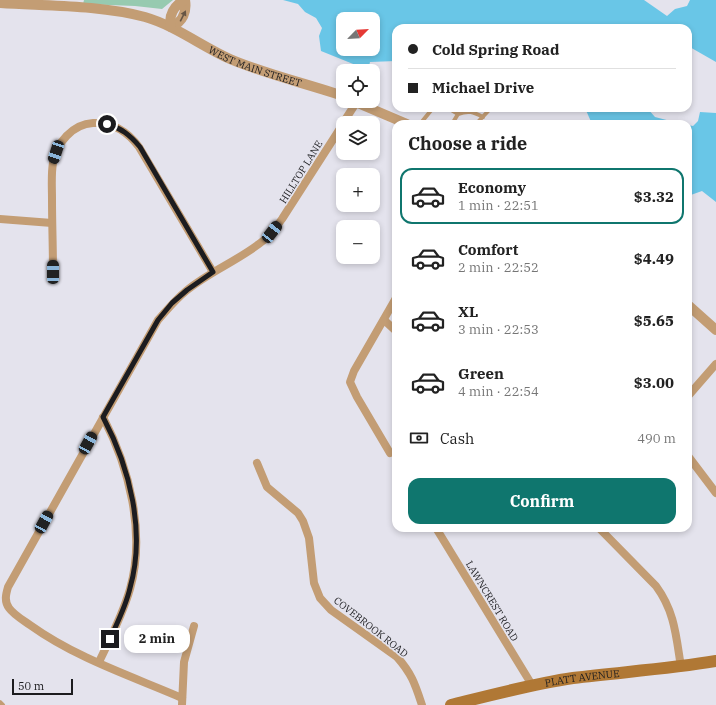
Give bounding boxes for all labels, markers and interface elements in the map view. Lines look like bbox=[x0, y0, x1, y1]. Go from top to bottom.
one-way arrow bbox=[180, 10, 186, 22]
north arrow bbox=[336, 12, 380, 56]
map controls bbox=[336, 12, 380, 264]
text: Cold Spring Road bbox=[432, 40, 559, 59]
street label: WEST MAIN STREET bbox=[206, 43, 304, 89]
button: locate bbox=[336, 64, 380, 108]
text: Michael Drive bbox=[432, 78, 534, 97]
route start bbox=[98, 115, 116, 133]
button: layers bbox=[336, 116, 380, 160]
text: Choose a ride bbox=[408, 132, 527, 155]
street label: HILLTOP LANE bbox=[276, 138, 326, 206]
car bbox=[47, 139, 65, 165]
button: + bbox=[336, 168, 380, 212]
icon: car bbox=[410, 178, 446, 214]
text: Economy bbox=[458, 178, 526, 197]
text: $3.32 bbox=[634, 187, 674, 206]
text: 1 min · 22:51 bbox=[458, 197, 539, 214]
car bbox=[260, 219, 284, 245]
button: − bbox=[336, 220, 380, 264]
icon: car bbox=[410, 240, 446, 276]
text: Comfort bbox=[458, 240, 518, 259]
text: $4.49 bbox=[634, 249, 674, 268]
text: 2 min · 22:52 bbox=[458, 259, 539, 276]
car bbox=[47, 260, 59, 284]
icon: car bbox=[410, 302, 446, 338]
text: XL bbox=[458, 302, 478, 321]
text: $5.65 bbox=[634, 311, 674, 330]
text: 3 min · 22:53 bbox=[458, 321, 539, 338]
icon: car bbox=[410, 364, 446, 400]
text: Green bbox=[458, 364, 504, 383]
text: $3.00 bbox=[634, 373, 674, 392]
text: 4 min · 22:54 bbox=[458, 383, 539, 400]
icon: cash bbox=[408, 427, 430, 449]
text: Cash bbox=[440, 429, 474, 448]
car bbox=[77, 430, 99, 456]
text: 490 m bbox=[637, 430, 676, 447]
button: Confirm bbox=[408, 478, 676, 524]
car bbox=[33, 509, 55, 535]
street label: LAWNCREST ROAD bbox=[463, 558, 521, 644]
street label: COVEBROOK ROAD bbox=[331, 594, 411, 660]
callout: 2 min bbox=[124, 625, 190, 653]
route end bbox=[101, 630, 119, 648]
text: 2 min bbox=[139, 630, 175, 647]
street label: PLATT AVENUE bbox=[544, 666, 620, 689]
scale bar bbox=[12, 677, 73, 696]
text: 50 m bbox=[18, 679, 44, 693]

